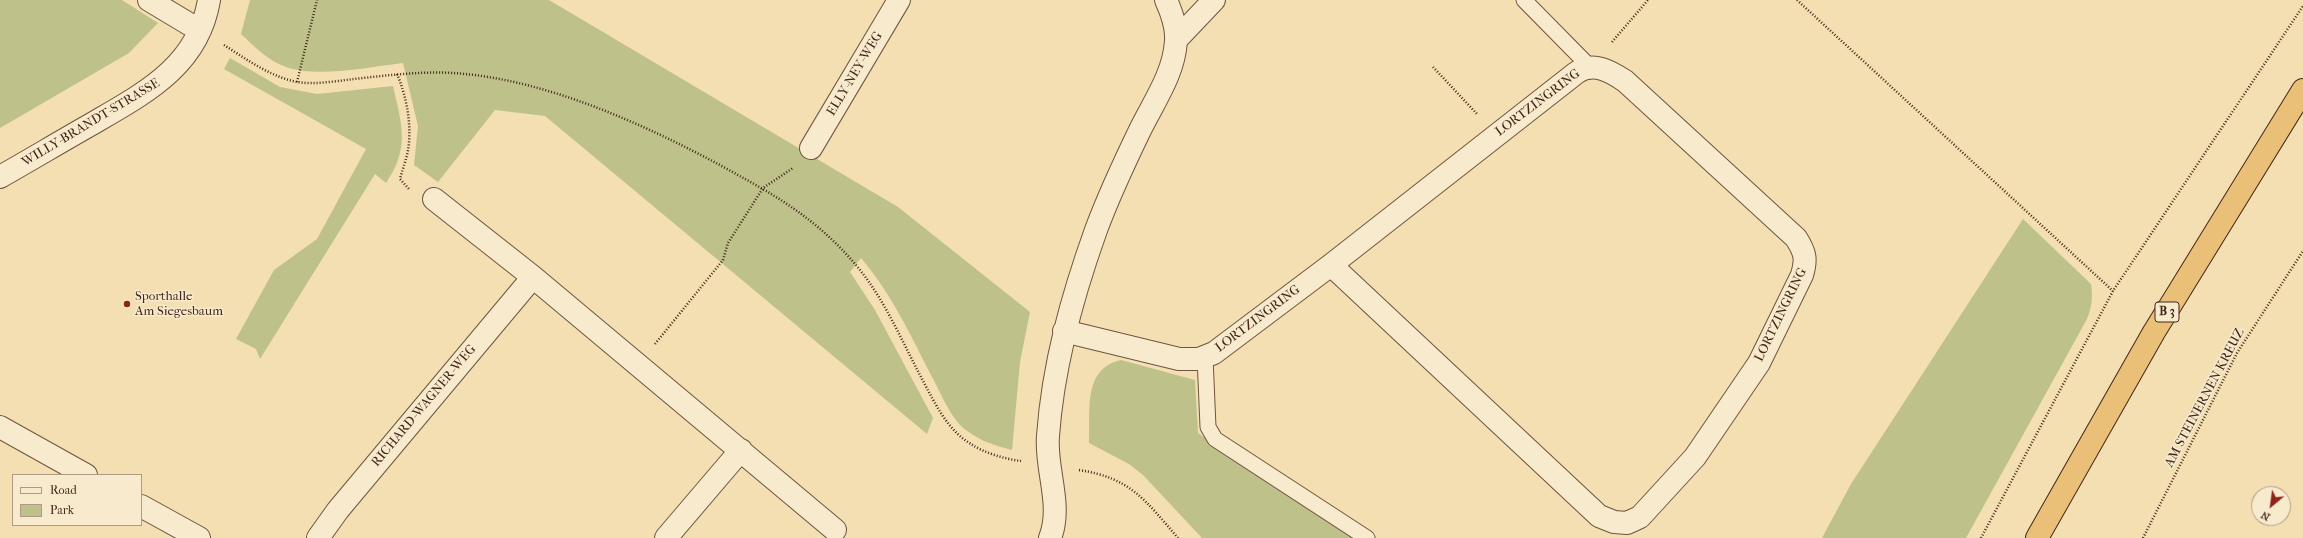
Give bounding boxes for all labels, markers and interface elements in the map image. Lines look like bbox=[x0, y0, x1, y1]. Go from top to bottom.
street label: ELLY-NEY-WEG bbox=[824, 29, 886, 119]
street label: LORTZINGRING bbox=[1493, 66, 1583, 140]
street label: WILLY-BRANDT-STRASSE bbox=[19, 76, 163, 170]
street label: LORTZINGRING bbox=[1752, 266, 1810, 364]
street label: LORTZINGRING bbox=[1213, 282, 1303, 356]
place label: Sporthalle Am Siegesbaum bbox=[135, 289, 223, 320]
marker: Sporthalle Am Siegesbaum bbox=[122, 299, 132, 309]
road number: B 3 bbox=[2155, 302, 2179, 322]
street label: AM STEINERNEN KREUZ bbox=[2162, 326, 2248, 470]
street label: RICHARD-WAGNER-WEG bbox=[368, 342, 480, 470]
legend bbox=[12, 474, 142, 526]
text: Road bbox=[50, 483, 77, 497]
north arrow bbox=[2251, 486, 2291, 526]
text: Park bbox=[50, 503, 74, 517]
text: N bbox=[2259, 508, 2272, 524]

